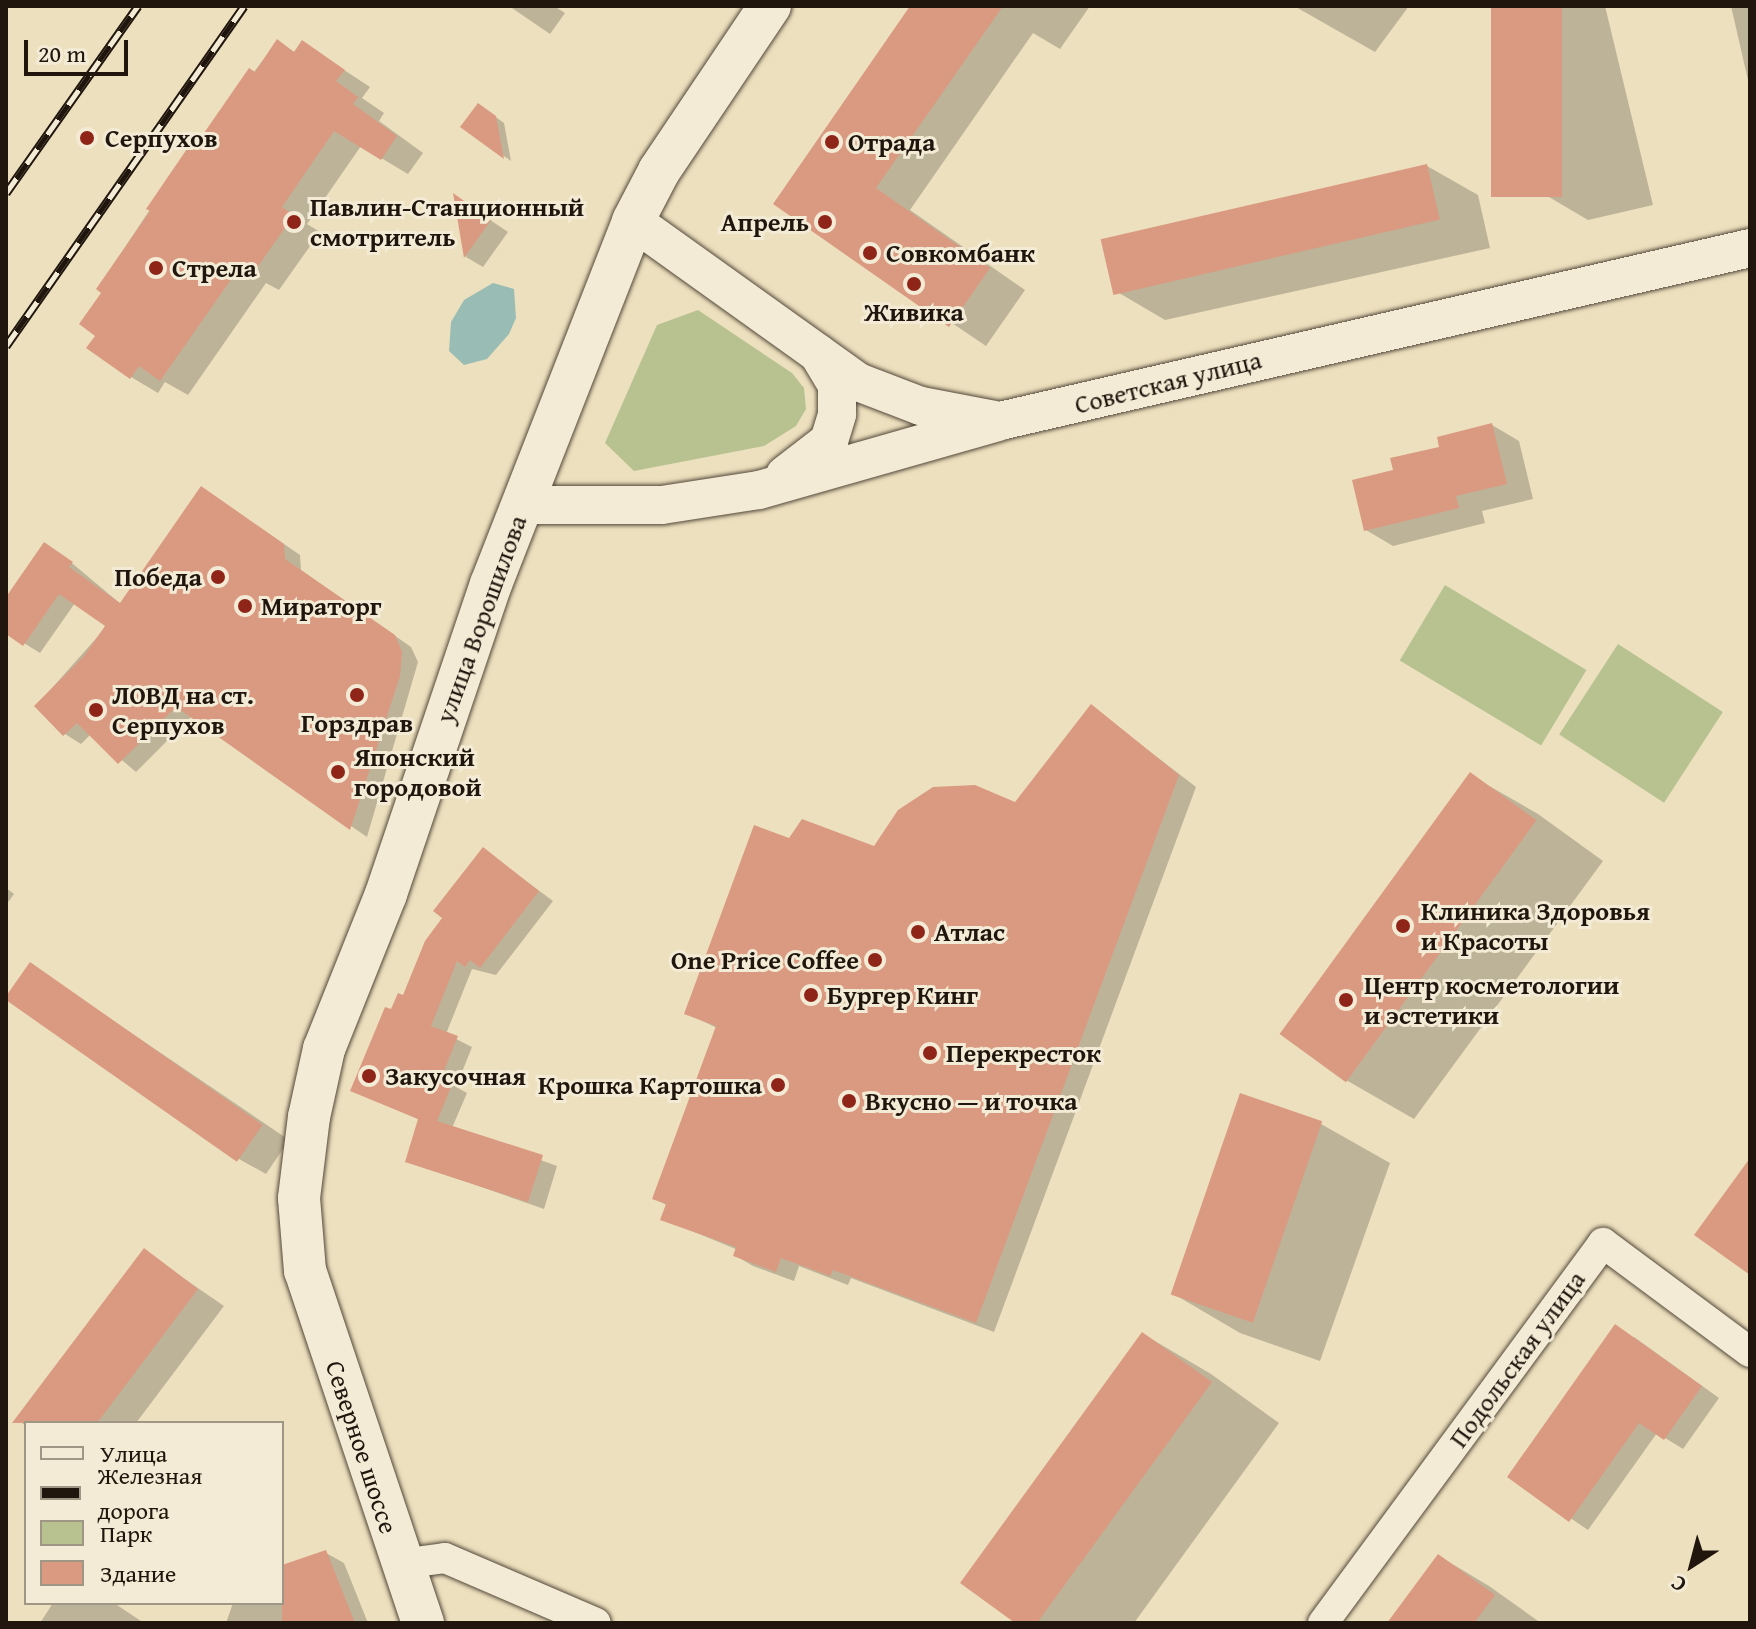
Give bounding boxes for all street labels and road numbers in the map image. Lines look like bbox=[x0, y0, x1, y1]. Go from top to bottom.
street label: Советская улица bbox=[1071, 344, 1265, 420]
street label: улица Ворошилова bbox=[429, 511, 533, 727]
street label: Подольская улица bbox=[1442, 1265, 1592, 1453]
street label: Северное шоссе bbox=[319, 1357, 405, 1537]

